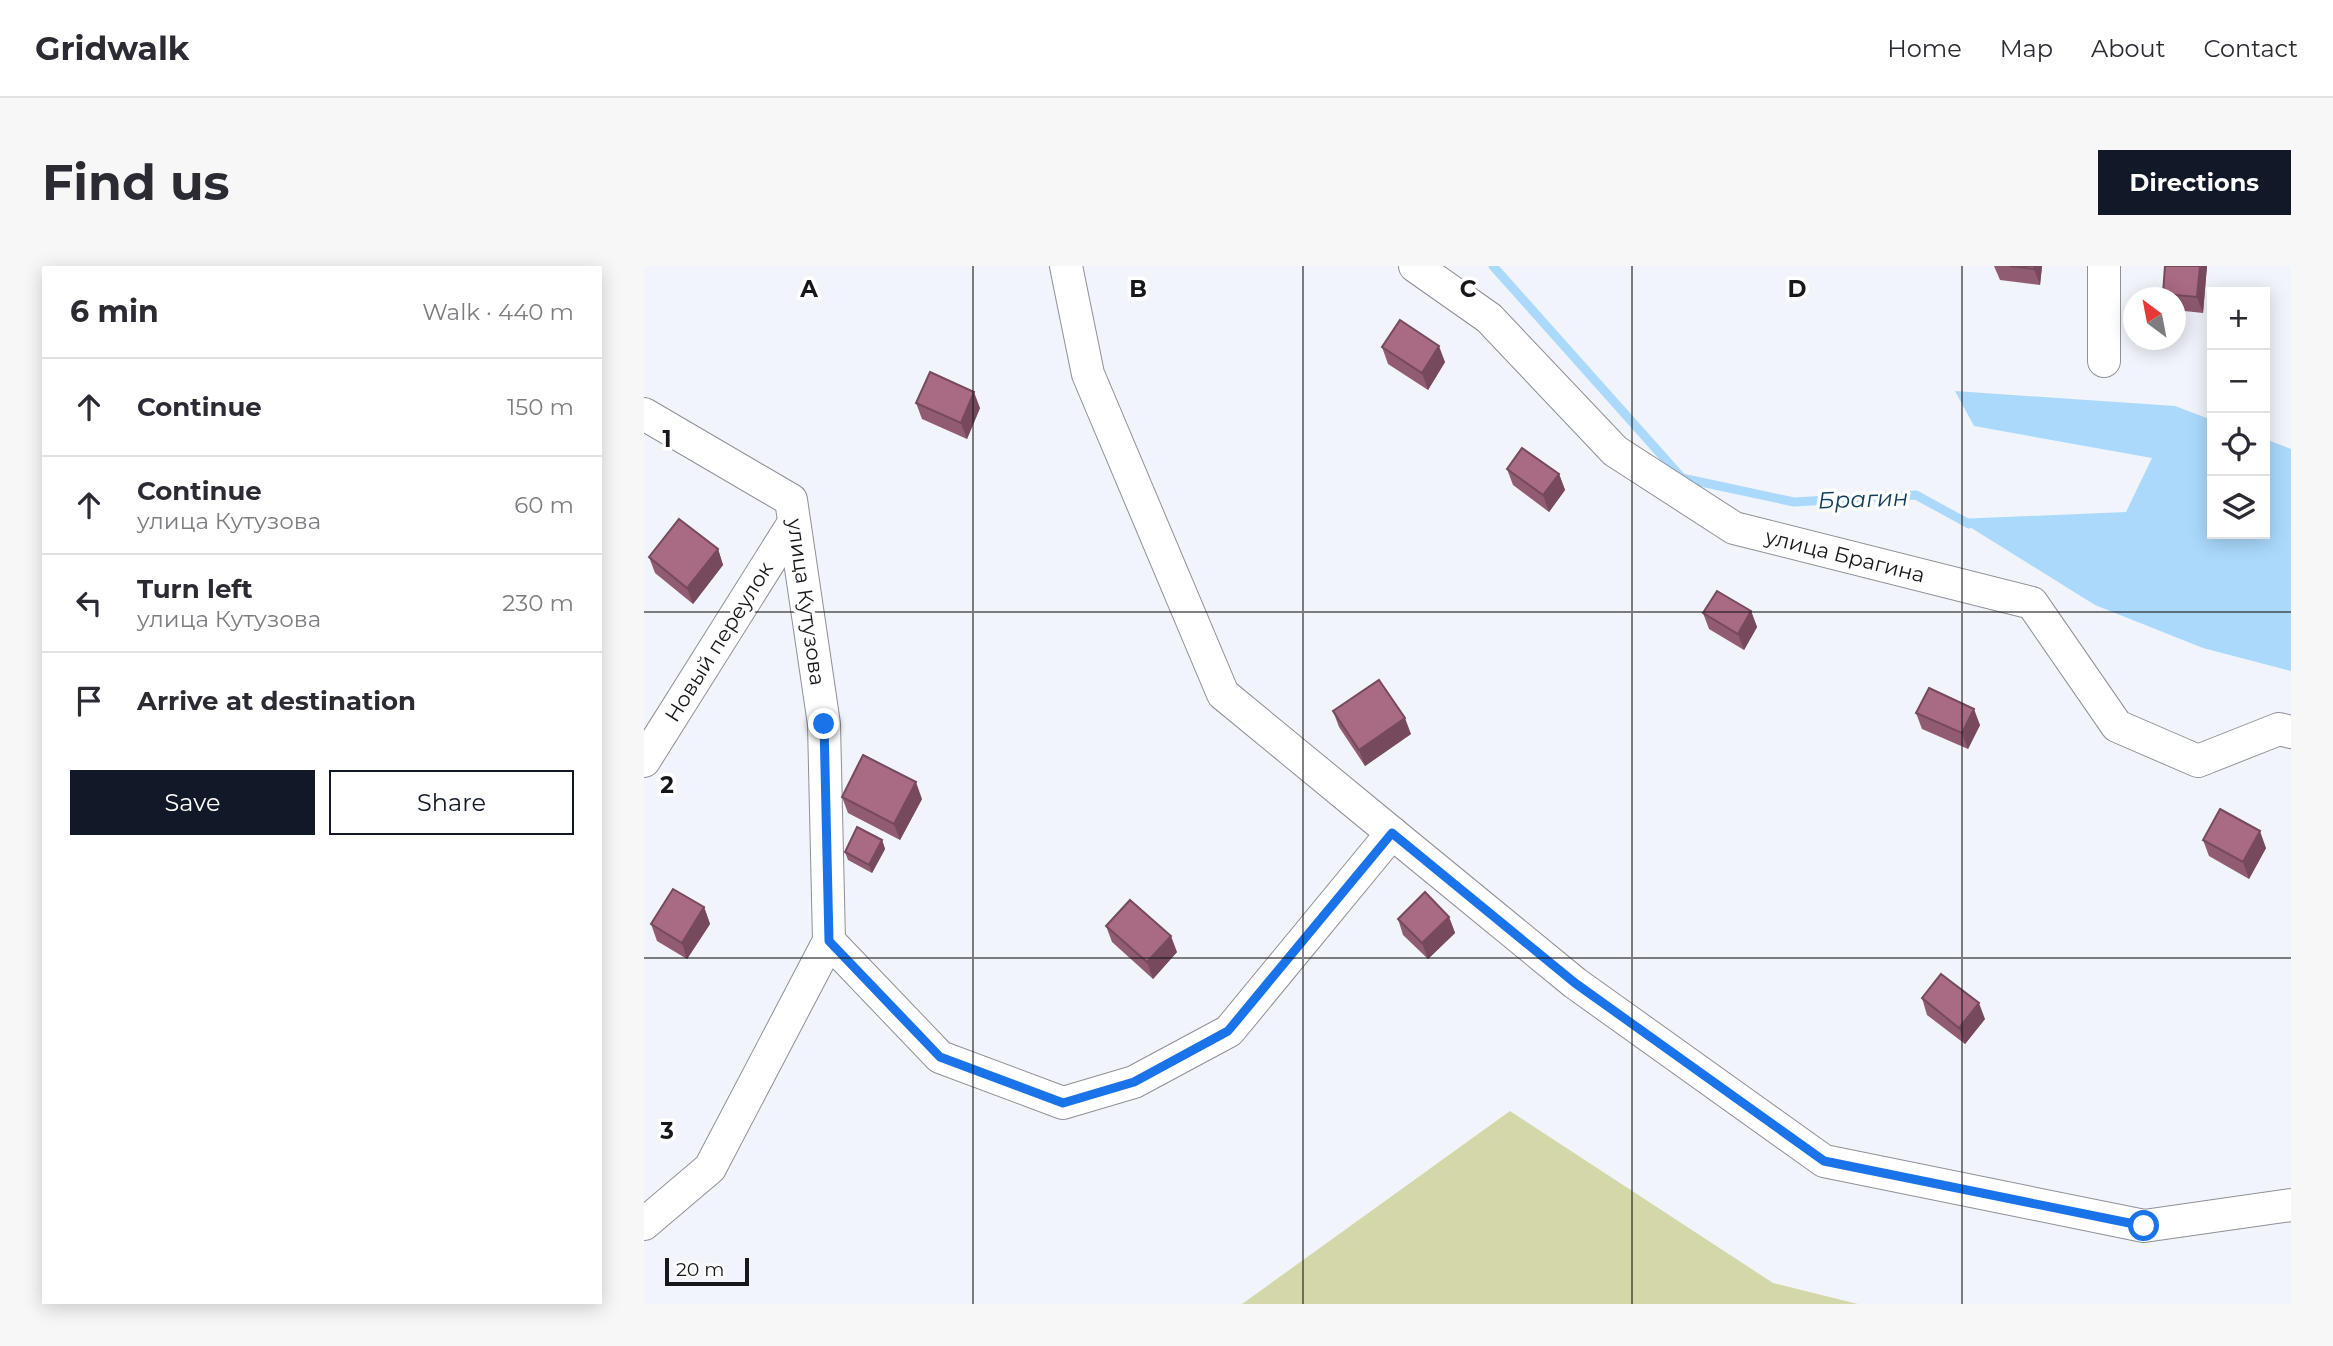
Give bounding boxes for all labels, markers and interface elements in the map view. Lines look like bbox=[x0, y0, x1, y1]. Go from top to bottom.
text: Gridwalk bbox=[35, 28, 189, 68]
text: Home bbox=[1887, 34, 1962, 63]
text: Map bbox=[2000, 34, 2053, 63]
text: About bbox=[2091, 34, 2165, 63]
text: Contact bbox=[2203, 34, 2298, 63]
button: Directions bbox=[2098, 150, 2291, 215]
text: Find us bbox=[42, 153, 230, 212]
text: A bbox=[799, 275, 818, 303]
text: B bbox=[1129, 275, 1147, 303]
text: C bbox=[1460, 275, 1477, 303]
text: D bbox=[1788, 275, 1807, 303]
north arrow bbox=[2123, 287, 2186, 350]
map controls bbox=[2207, 287, 2270, 539]
button: + bbox=[2207, 287, 2270, 350]
text: 6 min bbox=[70, 293, 159, 330]
text: Walk · 440 m bbox=[422, 298, 574, 326]
button: − bbox=[2207, 350, 2270, 413]
icon: ahead bbox=[70, 388, 108, 426]
text: Continue bbox=[137, 391, 262, 423]
text: 150 m bbox=[507, 393, 574, 421]
button: locate bbox=[2207, 413, 2270, 476]
text: 1 bbox=[662, 425, 672, 453]
text: Continue bbox=[137, 475, 262, 507]
button: layers bbox=[2207, 476, 2270, 539]
water label: Брагин bbox=[1817, 483, 1909, 515]
icon: ahead bbox=[70, 486, 108, 524]
text: 60 m bbox=[514, 491, 574, 519]
text: улица Кутузова bbox=[137, 507, 321, 535]
street label: улица Кутузова bbox=[782, 516, 831, 687]
street label: улица Брагина bbox=[1762, 523, 1928, 587]
street label: Новый переулок bbox=[659, 557, 778, 726]
text: Turn left bbox=[137, 573, 253, 605]
icon: left bbox=[70, 584, 108, 622]
text: 230 m bbox=[502, 589, 574, 617]
text: улица Кутузова bbox=[137, 605, 321, 633]
icon: arrive bbox=[70, 682, 108, 720]
text: Arrive at destination bbox=[137, 685, 416, 717]
route end bbox=[808, 708, 839, 739]
button: Save bbox=[70, 770, 315, 835]
button: Share bbox=[329, 770, 574, 835]
text: 2 bbox=[660, 771, 674, 799]
text: 3 bbox=[659, 1117, 674, 1145]
route start bbox=[2128, 1210, 2159, 1241]
scale bar bbox=[665, 1255, 749, 1287]
text: 20 m bbox=[676, 1258, 724, 1281]

